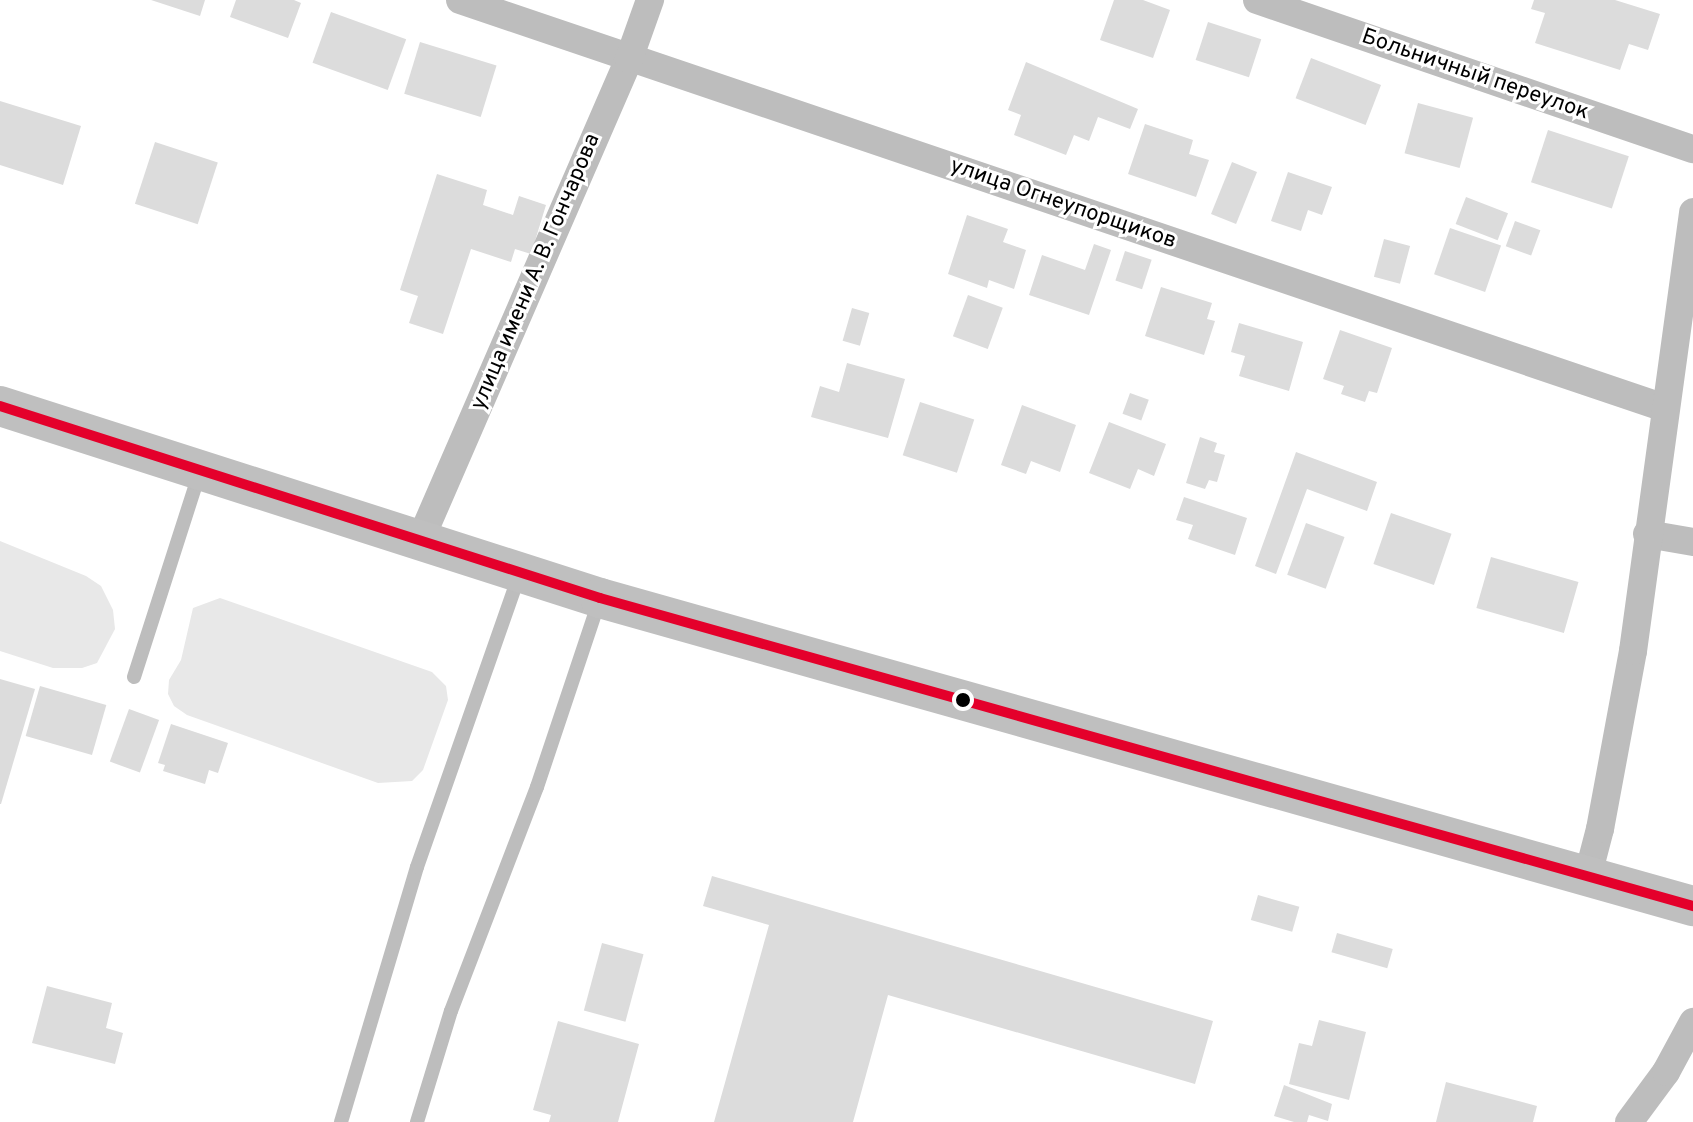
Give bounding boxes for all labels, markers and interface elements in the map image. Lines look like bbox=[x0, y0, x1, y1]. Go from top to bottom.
street label: Больничный переулок bbox=[1358, 24, 1592, 126]
street label: улица имени А. В. Гончарова bbox=[466, 129, 606, 415]
street label: улица Огнеупорщиков bbox=[946, 153, 1180, 255]
unlabelled marker bbox=[955, 692, 971, 708]

